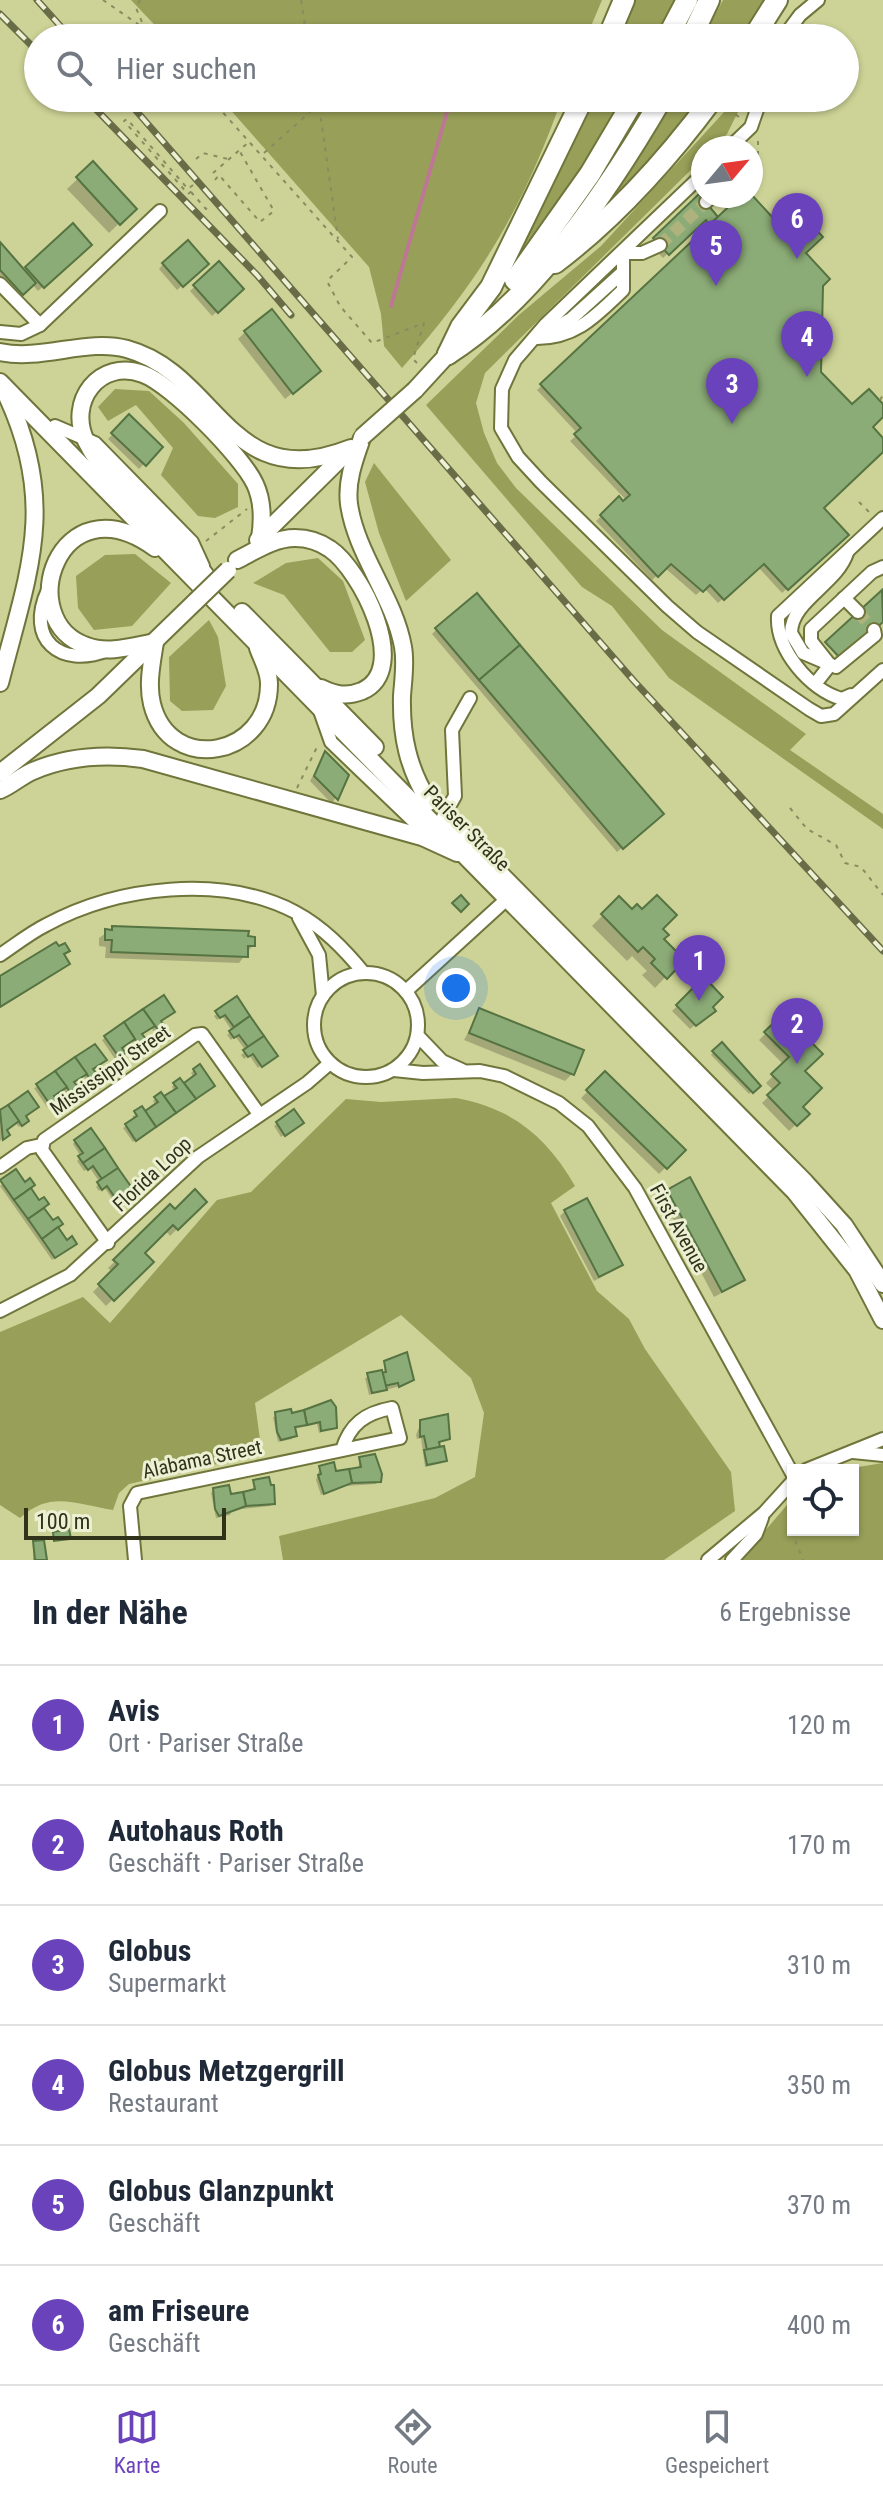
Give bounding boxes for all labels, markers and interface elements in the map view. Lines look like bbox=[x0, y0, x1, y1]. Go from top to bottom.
search box bbox=[24, 24, 859, 112]
icon: search bbox=[52, 46, 96, 90]
text: Hier suchen bbox=[116, 51, 257, 86]
north arrow bbox=[691, 136, 763, 208]
pin: 6 bbox=[771, 193, 823, 259]
pin: 5 bbox=[690, 220, 742, 286]
pin: 4 bbox=[781, 311, 833, 377]
pin: 3 bbox=[706, 358, 758, 424]
street label: Pariser Straße bbox=[419, 780, 515, 876]
pin: 1 bbox=[673, 935, 725, 1001]
your location bbox=[436, 968, 476, 1008]
pin: 2 bbox=[771, 998, 823, 1064]
street label: Mississippi Street bbox=[45, 1020, 175, 1120]
street label: Florida Loop bbox=[108, 1132, 196, 1216]
street label: First Avenue bbox=[645, 1180, 713, 1276]
street label: Alabama Street bbox=[140, 1435, 264, 1483]
map controls bbox=[787, 1464, 859, 1536]
button: locate bbox=[787, 1464, 859, 1536]
scale bar bbox=[24, 1504, 226, 1540]
text: 100 m bbox=[36, 1509, 90, 1534]
text: In der Nähe bbox=[32, 1592, 188, 1632]
text: 6 Ergebnisse bbox=[719, 1597, 851, 1627]
text: Avis bbox=[108, 1693, 160, 1728]
text: 1 bbox=[51, 1710, 65, 1740]
text: 120 m bbox=[787, 1710, 851, 1740]
text: Ort · Pariser Straße bbox=[108, 1728, 304, 1758]
text: Autohaus Roth bbox=[108, 1813, 284, 1848]
text: 2 bbox=[51, 1830, 65, 1860]
text: 170 m bbox=[787, 1830, 851, 1860]
text: Geschäft · Pariser Straße bbox=[108, 1848, 364, 1878]
text: Globus bbox=[108, 1933, 191, 1968]
text: 3 bbox=[51, 1950, 65, 1980]
text: 310 m bbox=[787, 1950, 851, 1980]
text: Supermarkt bbox=[108, 1968, 226, 1998]
text: Globus Metzgergrill bbox=[108, 2053, 345, 2088]
text: 4 bbox=[51, 2070, 65, 2100]
text: 350 m bbox=[787, 2070, 851, 2100]
text: Restaurant bbox=[108, 2088, 219, 2118]
text: Globus Glanzpunkt bbox=[108, 2173, 334, 2208]
text: 5 bbox=[51, 2190, 65, 2220]
text: 370 m bbox=[787, 2190, 851, 2220]
text: Geschäft bbox=[108, 2208, 200, 2238]
text: am Friseure bbox=[108, 2293, 249, 2328]
text: 6 bbox=[51, 2310, 65, 2340]
text: 400 m bbox=[787, 2310, 851, 2340]
text: Geschäft bbox=[108, 2328, 200, 2358]
tab: Karte bbox=[114, 2405, 160, 2478]
tab: Route bbox=[388, 2405, 438, 2478]
tab: Gespeichert bbox=[665, 2405, 769, 2478]

